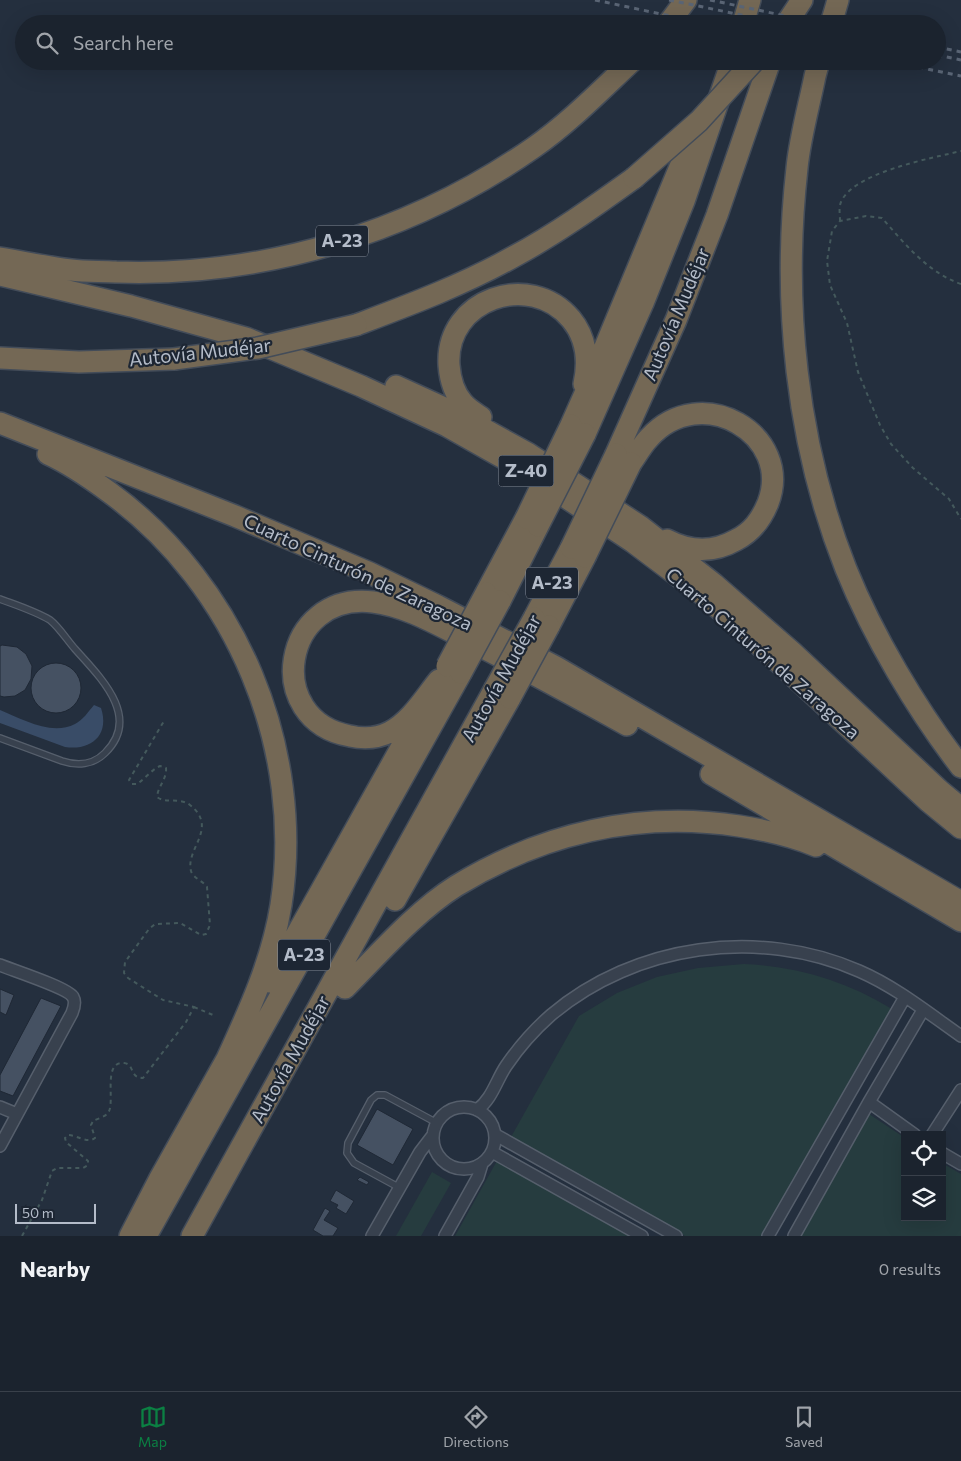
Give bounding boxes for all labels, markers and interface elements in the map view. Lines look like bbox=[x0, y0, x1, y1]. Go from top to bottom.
search box bbox=[15, 15, 946, 70]
icon: search bbox=[33, 29, 61, 57]
text: Search here bbox=[73, 31, 173, 54]
road number: A-23 bbox=[316, 226, 368, 256]
street label: Autovía Mudéjar bbox=[637, 243, 714, 384]
street label: Autovía Mudéjar bbox=[128, 333, 272, 370]
road number: Z-40 bbox=[498, 456, 554, 486]
street label: Cuarto Cinturón de Zaragoza bbox=[240, 508, 476, 635]
street label: Cuarto Cinturón de Zaragoza bbox=[662, 562, 865, 743]
road number: A-23 bbox=[526, 568, 578, 598]
street label: Autovía Mudéjar bbox=[456, 609, 545, 746]
road number: A-23 bbox=[278, 940, 330, 970]
street label: Autovía Mudéjar bbox=[245, 990, 334, 1127]
map controls bbox=[901, 1131, 946, 1221]
button: locate bbox=[901, 1131, 946, 1176]
button: layers bbox=[901, 1176, 946, 1221]
scale bar bbox=[15, 1201, 96, 1224]
text: 50 m bbox=[22, 1204, 54, 1221]
text: Nearby bbox=[20, 1256, 90, 1281]
text: 0 results bbox=[879, 1259, 941, 1278]
tab: Map bbox=[138, 1403, 167, 1450]
tab: Directions bbox=[443, 1403, 509, 1450]
tab: Saved bbox=[785, 1403, 823, 1450]

